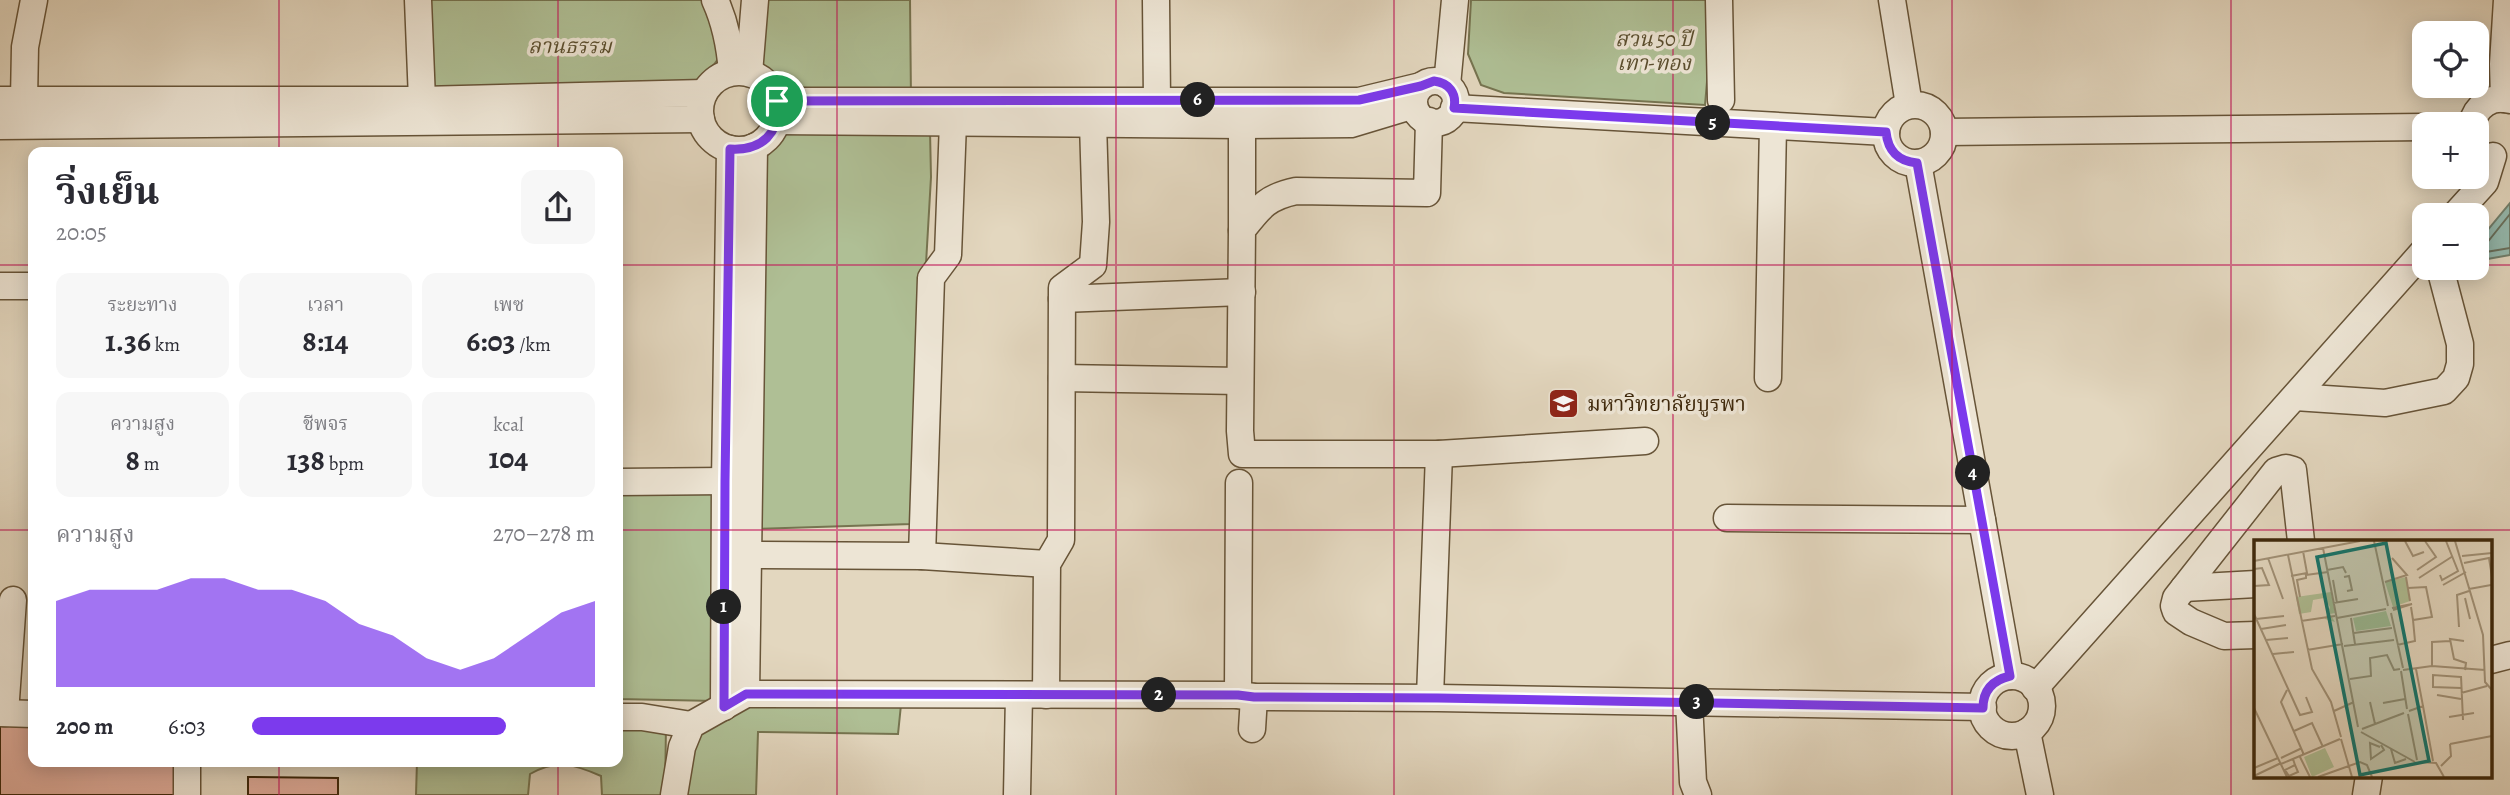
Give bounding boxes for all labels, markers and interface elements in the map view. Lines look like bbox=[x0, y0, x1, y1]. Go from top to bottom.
map controls bbox=[2412, 21, 2489, 280]
button: locate bbox=[2412, 21, 2489, 98]
park label: สวน 50 ปี เทา-ทอง bbox=[1615, 25, 1695, 77]
park label: ลานธรรม bbox=[528, 32, 613, 60]
pin bbox=[747, 71, 807, 131]
icon: arrive bbox=[758, 82, 796, 120]
pin: 6 bbox=[1180, 82, 1216, 118]
text: 6 bbox=[1193, 86, 1202, 112]
pin: 5 bbox=[1696, 106, 1730, 140]
text: 5 bbox=[1708, 109, 1717, 135]
button: + bbox=[2412, 112, 2489, 189]
text: วิ่งเย็น bbox=[56, 165, 160, 217]
button: share bbox=[521, 170, 595, 244]
button: − bbox=[2412, 203, 2489, 280]
text: 20:05 bbox=[56, 217, 107, 248]
text: ระยะทาง bbox=[107, 292, 178, 318]
text: เวลา bbox=[307, 292, 344, 318]
text: เพซ bbox=[493, 292, 524, 318]
text: 1.36 bbox=[105, 321, 151, 361]
text: 8:14 bbox=[302, 321, 349, 361]
text: 6:03 bbox=[466, 321, 515, 361]
text: km bbox=[151, 332, 180, 358]
text: /km bbox=[515, 332, 551, 358]
school or university icon: มหาวิทยาลัยบูรพา bbox=[1547, 387, 1581, 421]
place label: มหาวิทยาลัยบูรพา bbox=[1587, 390, 1746, 418]
text: ความสูง bbox=[110, 411, 175, 437]
text: ชีพจร bbox=[303, 411, 348, 437]
text: kcal bbox=[493, 412, 524, 438]
text: 104 bbox=[489, 438, 528, 478]
text: 8 bbox=[126, 440, 140, 480]
text: 138 bbox=[287, 440, 325, 480]
text: m bbox=[140, 451, 159, 477]
text: bpm bbox=[325, 451, 364, 477]
pin: 4 bbox=[1955, 456, 1990, 490]
text: 4 bbox=[1968, 459, 1977, 485]
text: 270–278 m bbox=[493, 518, 595, 549]
text: ความสูง bbox=[56, 519, 134, 550]
inset map bbox=[2254, 540, 2492, 778]
pin: 1 bbox=[706, 590, 742, 624]
text: 1 bbox=[720, 593, 727, 619]
pin: 2 bbox=[1142, 678, 1176, 712]
text: 2 bbox=[1154, 681, 1163, 707]
pin: 3 bbox=[1680, 684, 1714, 720]
text: 3 bbox=[1692, 688, 1701, 714]
text: 200 m bbox=[56, 711, 114, 742]
text: 6:03 bbox=[168, 711, 206, 742]

